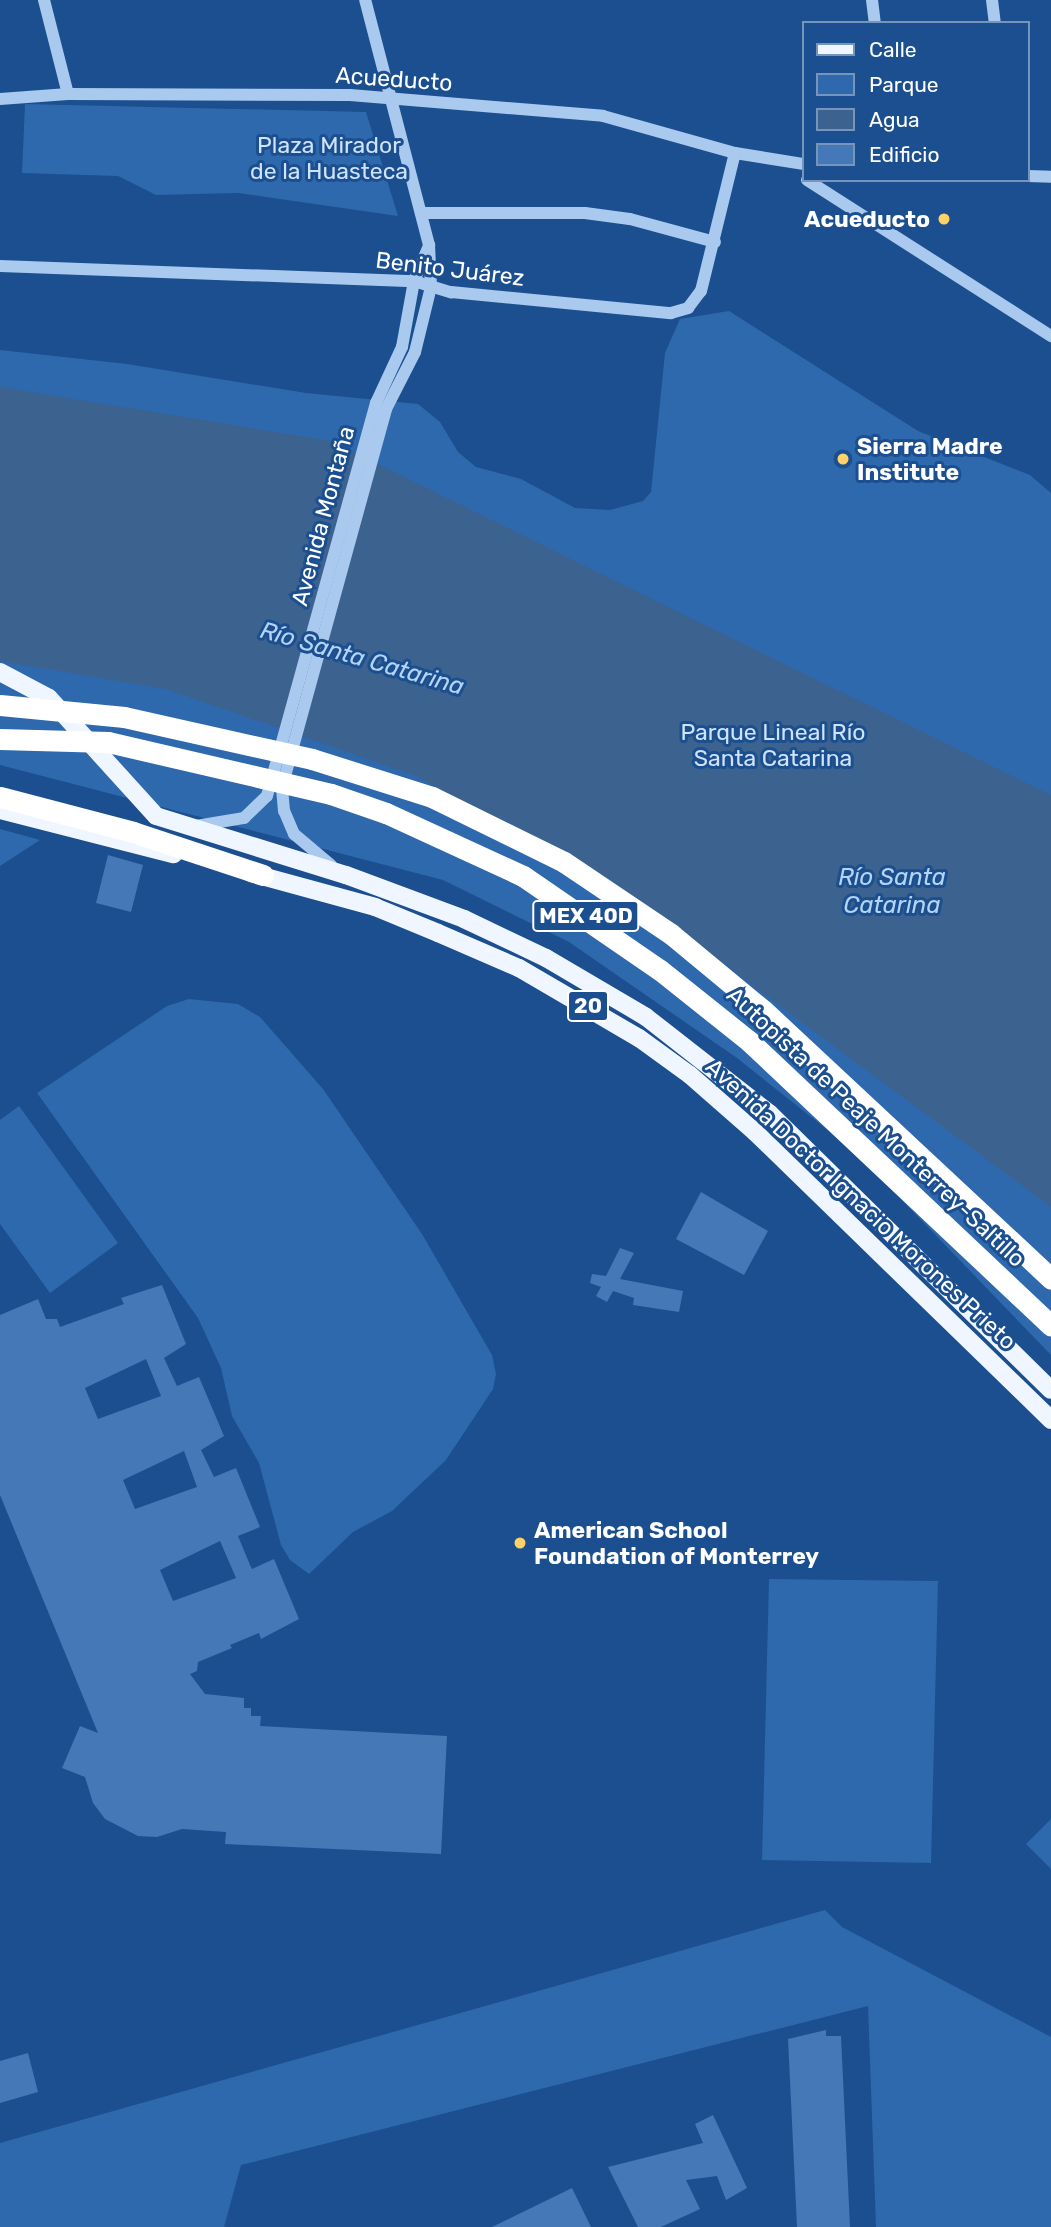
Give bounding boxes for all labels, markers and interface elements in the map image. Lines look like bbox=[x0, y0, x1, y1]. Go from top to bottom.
legend bbox=[802, 21, 1030, 182]
text: Calle bbox=[869, 37, 917, 62]
street label: Acueducto bbox=[335, 61, 453, 97]
text: Parque bbox=[869, 72, 939, 97]
text: Agua bbox=[869, 107, 920, 132]
park label: Plaza Mirador de la Huasteca bbox=[250, 131, 408, 185]
text: Edificio bbox=[869, 142, 939, 167]
place label: Acueducto bbox=[804, 205, 930, 233]
marker: Acueducto bbox=[936, 211, 952, 227]
street label: Benito Juárez bbox=[374, 246, 526, 292]
street label: Avenida Montaña bbox=[286, 423, 360, 609]
place label: Sierra Madre Institute bbox=[857, 432, 1003, 486]
marker: Sierra Madre Institute bbox=[835, 451, 851, 467]
water label: Río Santa Catarina bbox=[257, 616, 467, 702]
park label: Parque Lineal Río Santa Catarina bbox=[681, 718, 865, 772]
water label: Río Santa Catarina bbox=[838, 864, 946, 920]
road number: MEX 40D bbox=[532, 898, 640, 934]
street label: Autopista de Peaje Monterrey-Saltillo bbox=[721, 981, 1031, 1273]
road number: 20 bbox=[567, 988, 609, 1024]
street label: Avenida Doctor Ignacio Morones Prieto bbox=[700, 1052, 1022, 1356]
place label: American School Foundation of Monterrey bbox=[534, 1516, 819, 1570]
marker: American School Foundation of Monterrey bbox=[512, 1535, 528, 1551]

